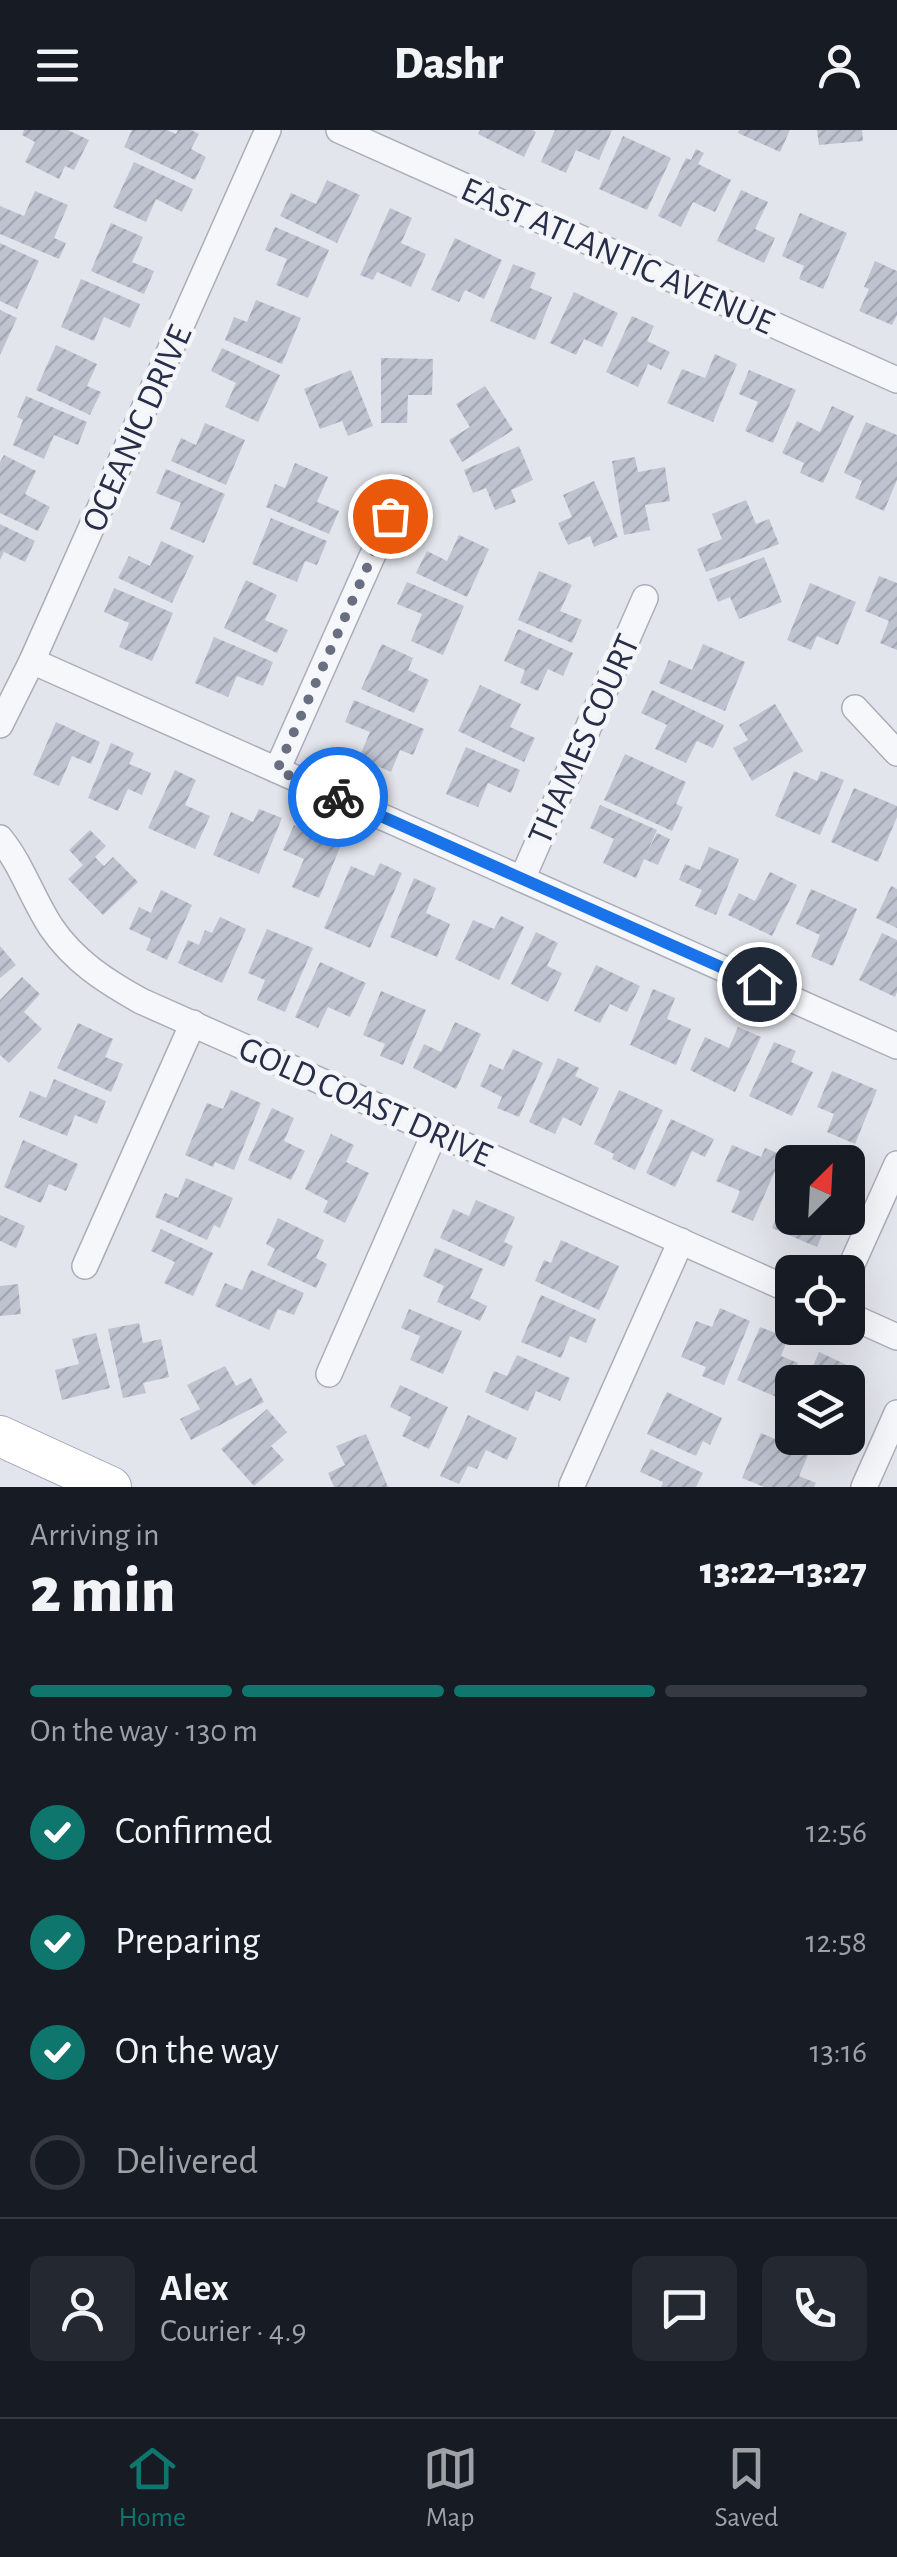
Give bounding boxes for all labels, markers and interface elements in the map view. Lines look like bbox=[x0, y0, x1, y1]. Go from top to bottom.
icon: menu bbox=[30, 38, 85, 93]
icon: person bbox=[812, 38, 867, 93]
text: Dashr bbox=[394, 42, 503, 87]
street label: EAST ATLANTIC AVENUE bbox=[456, 172, 779, 341]
street label: OCEANIC DRIVE bbox=[76, 320, 198, 537]
pin bbox=[348, 474, 433, 559]
icon: bag bbox=[363, 489, 418, 544]
street label: THAMES COURT bbox=[522, 629, 646, 850]
courier bbox=[288, 747, 388, 847]
icon: bike bbox=[311, 770, 366, 825]
pin bbox=[717, 942, 802, 1027]
icon: home bbox=[732, 957, 787, 1012]
street label: GOLD COAST DRIVE bbox=[234, 1031, 497, 1174]
north arrow bbox=[775, 1145, 865, 1235]
map controls bbox=[775, 1145, 865, 1455]
button: locate bbox=[775, 1255, 865, 1345]
button: layers bbox=[775, 1365, 865, 1455]
text: Arriving in bbox=[30, 1519, 159, 1551]
text: 13:22–13:27 bbox=[700, 1553, 867, 1591]
text: 2 min bbox=[30, 1559, 176, 1624]
text: On the way · 130 m bbox=[30, 1715, 258, 1747]
icon: check bbox=[30, 1805, 85, 1860]
text: Confirmed bbox=[115, 1813, 272, 1851]
text: 12:56 bbox=[806, 1816, 867, 1848]
icon: check bbox=[30, 1915, 85, 1970]
text: Preparing bbox=[115, 1923, 260, 1961]
text: 12:58 bbox=[806, 1926, 867, 1958]
icon: check bbox=[30, 2025, 85, 2080]
text: On the way bbox=[115, 2033, 279, 2071]
text: 13:16 bbox=[809, 2036, 867, 2068]
text: Delivered bbox=[115, 2143, 258, 2181]
button: person bbox=[30, 2256, 135, 2361]
button: chat bbox=[632, 2256, 737, 2361]
button: phone bbox=[762, 2256, 867, 2361]
text: Alex bbox=[160, 2270, 229, 2308]
text: Courier · 4.9 bbox=[160, 2315, 307, 2347]
tab: Home bbox=[118, 2441, 186, 2535]
tab: Map bbox=[423, 2441, 478, 2535]
tab: Saved bbox=[714, 2441, 779, 2535]

